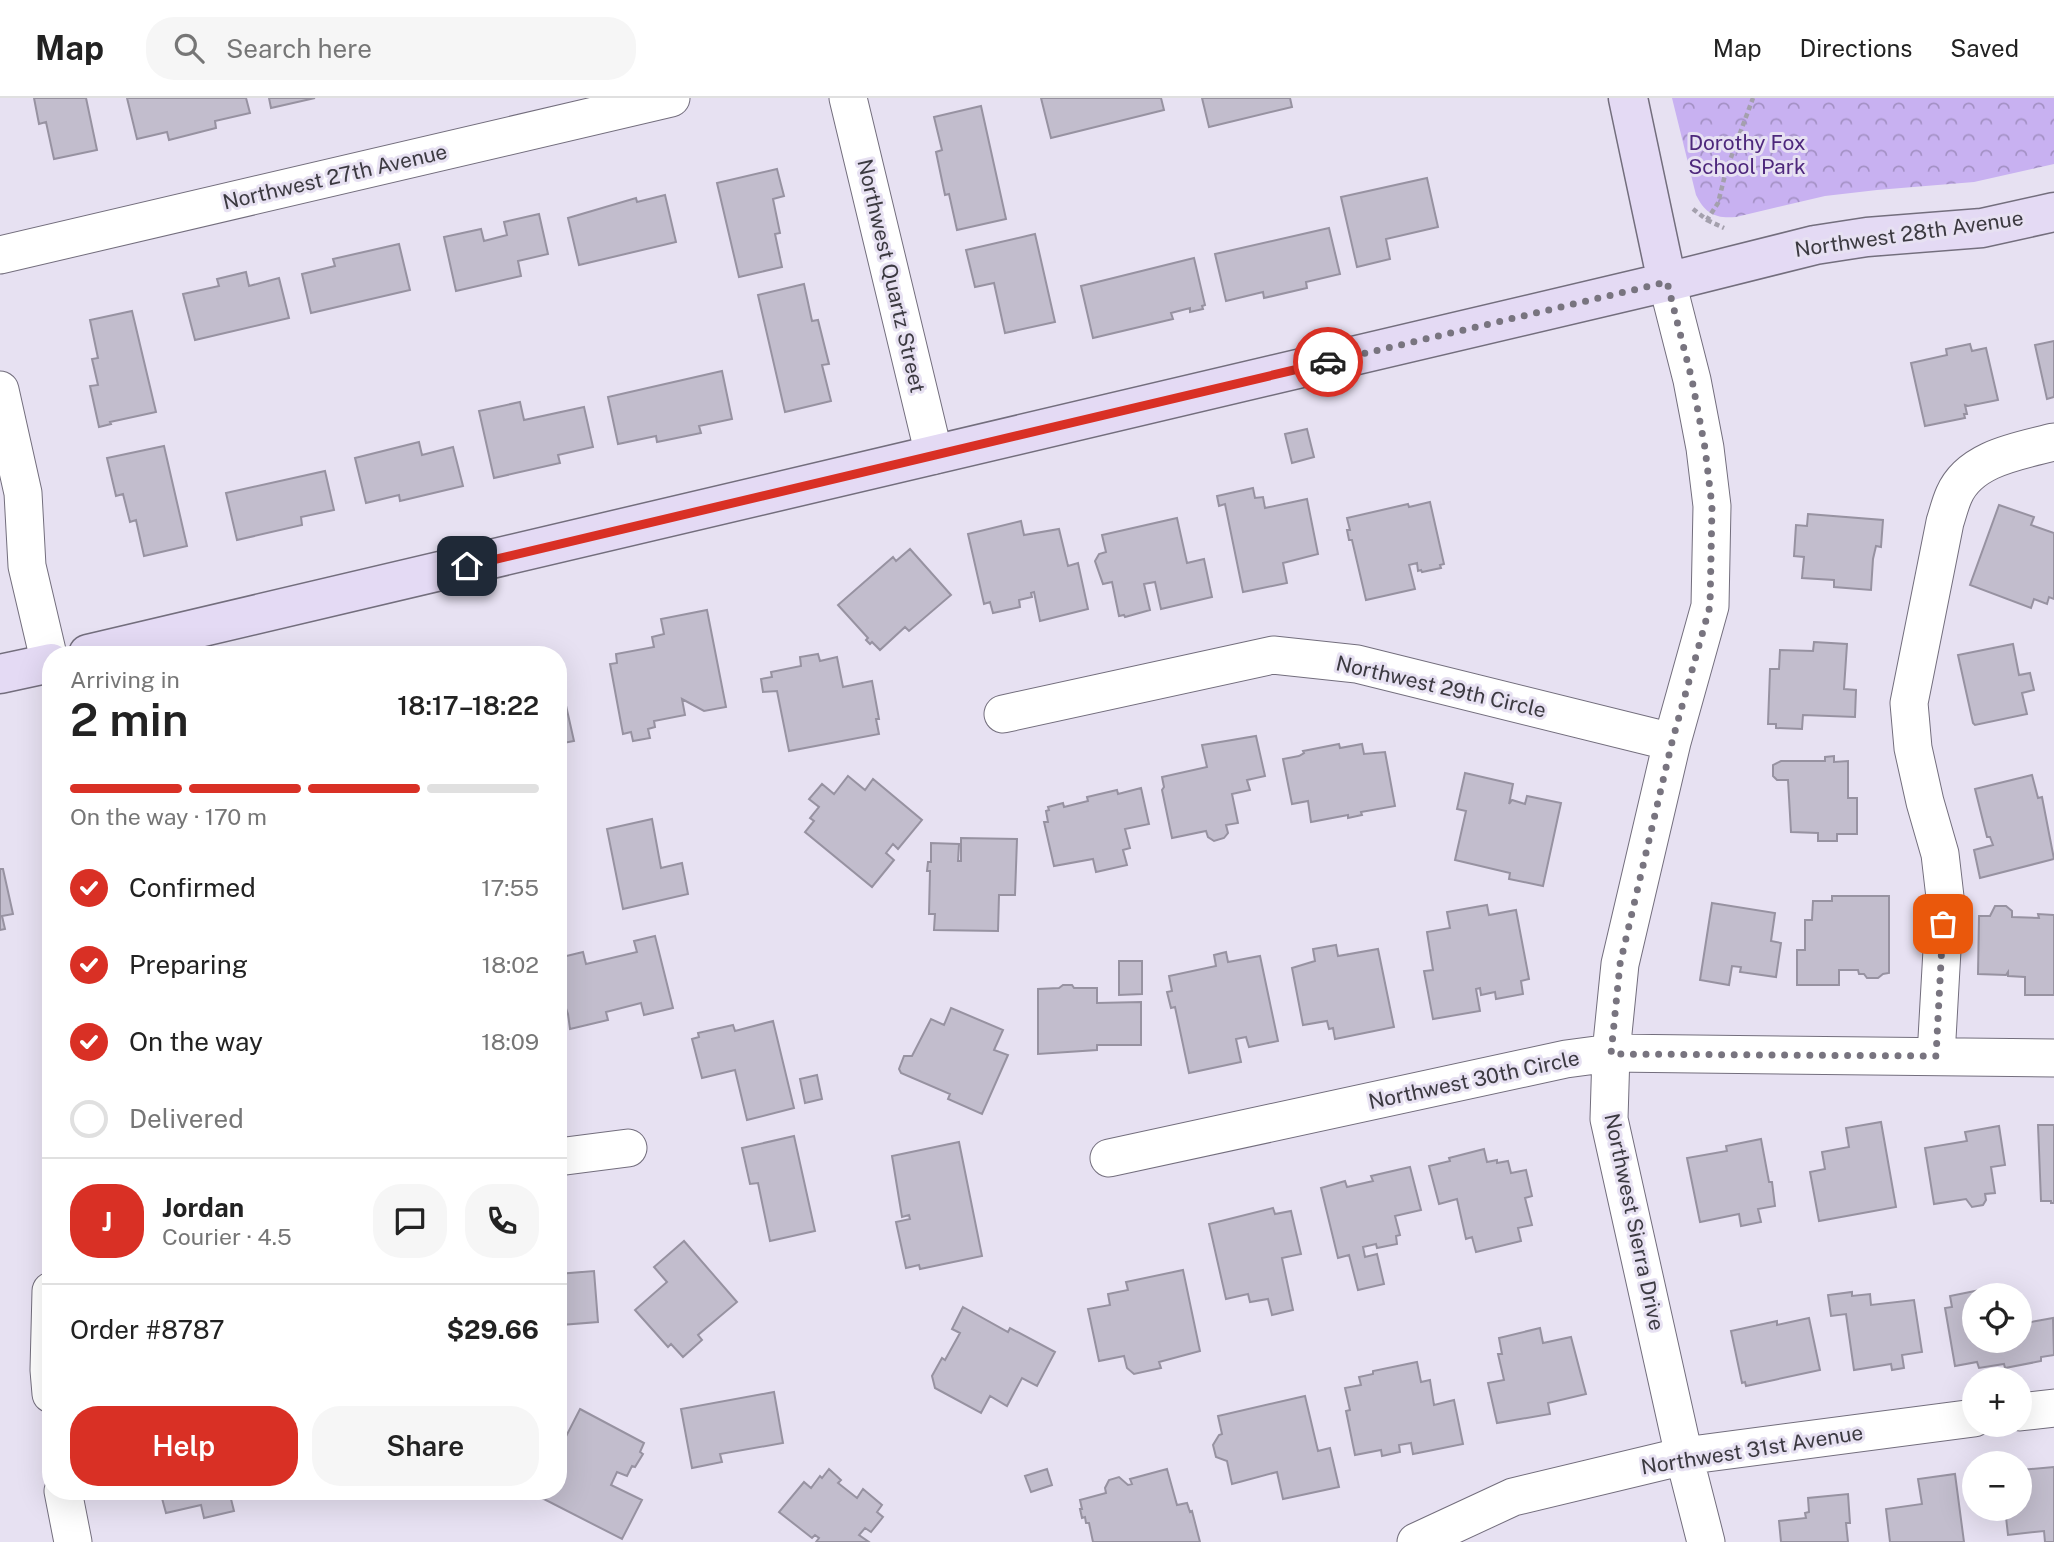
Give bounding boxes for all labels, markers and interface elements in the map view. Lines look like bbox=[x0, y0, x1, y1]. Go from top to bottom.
search box bbox=[146, 17, 636, 80]
text: Map bbox=[35, 29, 104, 67]
icon: search bbox=[170, 29, 208, 67]
text: Search here bbox=[226, 33, 372, 64]
text: Map bbox=[1713, 34, 1762, 62]
text: Directions bbox=[1800, 34, 1912, 62]
text: Saved bbox=[1950, 34, 2019, 62]
park label: Dorothy Fox School Park bbox=[1688, 130, 1806, 179]
street label: Northwest 27th Avenue bbox=[220, 138, 450, 215]
street label: Northwest Quartz Street bbox=[852, 157, 931, 395]
street label: Northwest 28th Avenue bbox=[1793, 205, 2025, 262]
courier bbox=[1293, 327, 1363, 397]
icon: car bbox=[1309, 343, 1347, 381]
pin bbox=[437, 536, 497, 596]
icon: home bbox=[448, 547, 486, 585]
street label: Northwest 29th Circle bbox=[1334, 650, 1549, 723]
text: Arriving in bbox=[70, 666, 180, 693]
text: 18:17–18:22 bbox=[397, 690, 539, 721]
text: 2 min bbox=[70, 692, 189, 746]
text: On the way · 170 m bbox=[70, 803, 267, 830]
icon: check bbox=[70, 869, 108, 907]
text: Confirmed bbox=[129, 872, 256, 903]
text: 17:55 bbox=[481, 874, 539, 901]
pin bbox=[1913, 894, 1973, 954]
icon: bag bbox=[1924, 905, 1962, 943]
icon: check bbox=[70, 946, 108, 984]
text: Preparing bbox=[129, 949, 248, 980]
text: 18:02 bbox=[482, 951, 539, 978]
icon: check bbox=[70, 1023, 108, 1061]
text: On the way bbox=[129, 1026, 263, 1057]
text: 18:09 bbox=[481, 1028, 539, 1055]
street label: Northwest 30th Circle bbox=[1366, 1045, 1582, 1114]
text: Delivered bbox=[129, 1103, 244, 1134]
street label: Northwest Sierra Drive bbox=[1599, 1111, 1670, 1333]
button: chat bbox=[373, 1184, 447, 1258]
button: phone bbox=[465, 1184, 539, 1258]
text: Jordan bbox=[162, 1192, 244, 1223]
text: J bbox=[102, 1206, 112, 1237]
text: Courier · 4.5 bbox=[162, 1223, 292, 1250]
map controls bbox=[1962, 1283, 2032, 1521]
button: locate bbox=[1962, 1283, 2032, 1353]
text: Order #8787 bbox=[70, 1314, 225, 1345]
text: $29.66 bbox=[446, 1314, 539, 1345]
button: + bbox=[1962, 1367, 2032, 1437]
button: Help bbox=[70, 1406, 298, 1486]
button: Share bbox=[312, 1406, 539, 1486]
street label: Northwest 31st Avenue bbox=[1639, 1420, 1865, 1479]
button: − bbox=[1962, 1451, 2032, 1521]

